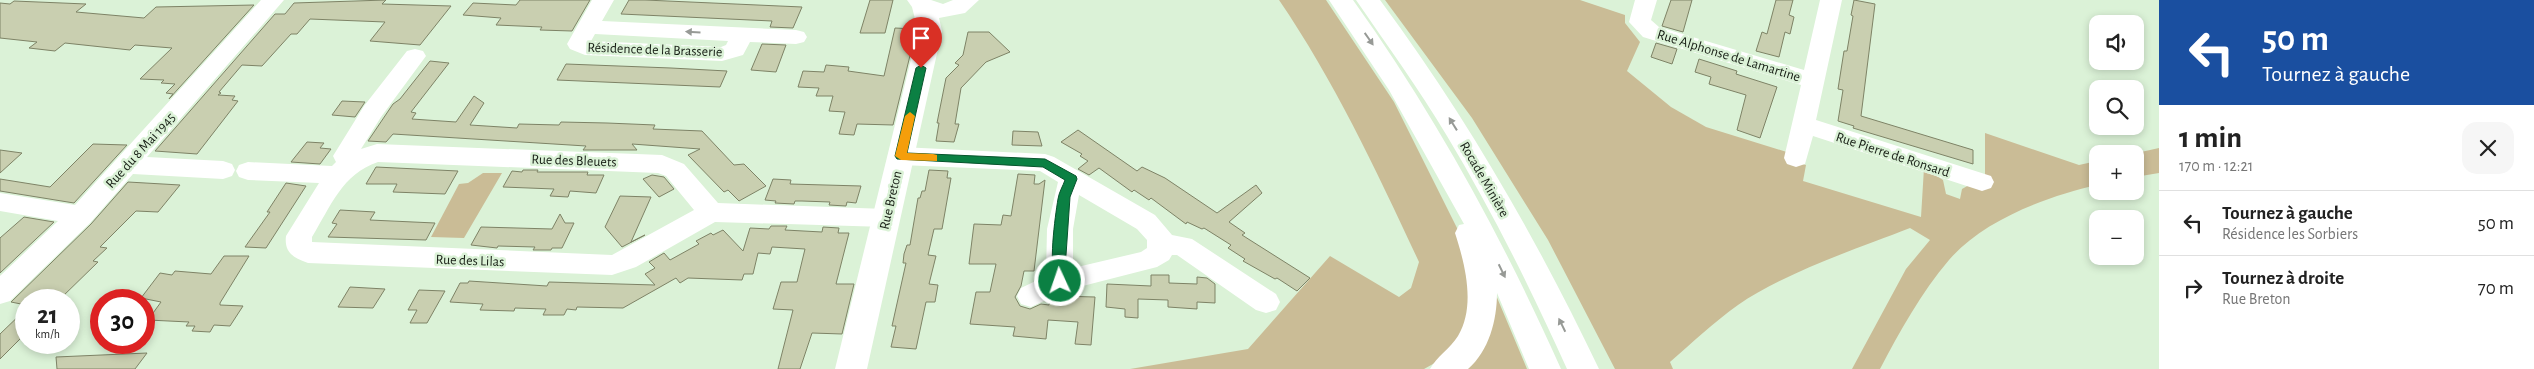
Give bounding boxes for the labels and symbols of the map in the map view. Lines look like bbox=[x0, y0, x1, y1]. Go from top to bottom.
pin bbox=[900, 17, 942, 68]
street label: Rue Alphonse de Lamartine bbox=[1655, 27, 1802, 84]
one-way arrow bbox=[685, 28, 701, 36]
one-way arrow bbox=[1364, 33, 1374, 46]
street label: Résidence de la Brasserie bbox=[587, 41, 723, 59]
street label: Rue du 8 Mai 1945 bbox=[103, 110, 178, 191]
one-way arrow bbox=[1448, 118, 1458, 131]
street label: Rue Pierre de Ronsard bbox=[1834, 130, 1951, 180]
street label: Rocade Minière bbox=[1457, 139, 1511, 220]
street label: Rue des Bleuets bbox=[531, 153, 617, 169]
street label: Rue Breton bbox=[877, 169, 905, 231]
street label: Rue des Lilas bbox=[435, 253, 505, 269]
position arrow bbox=[1033, 254, 1085, 306]
one-way arrow bbox=[1498, 264, 1506, 279]
speed limit sign: 30 bbox=[90, 289, 155, 354]
one-way arrow bbox=[1558, 318, 1566, 332]

